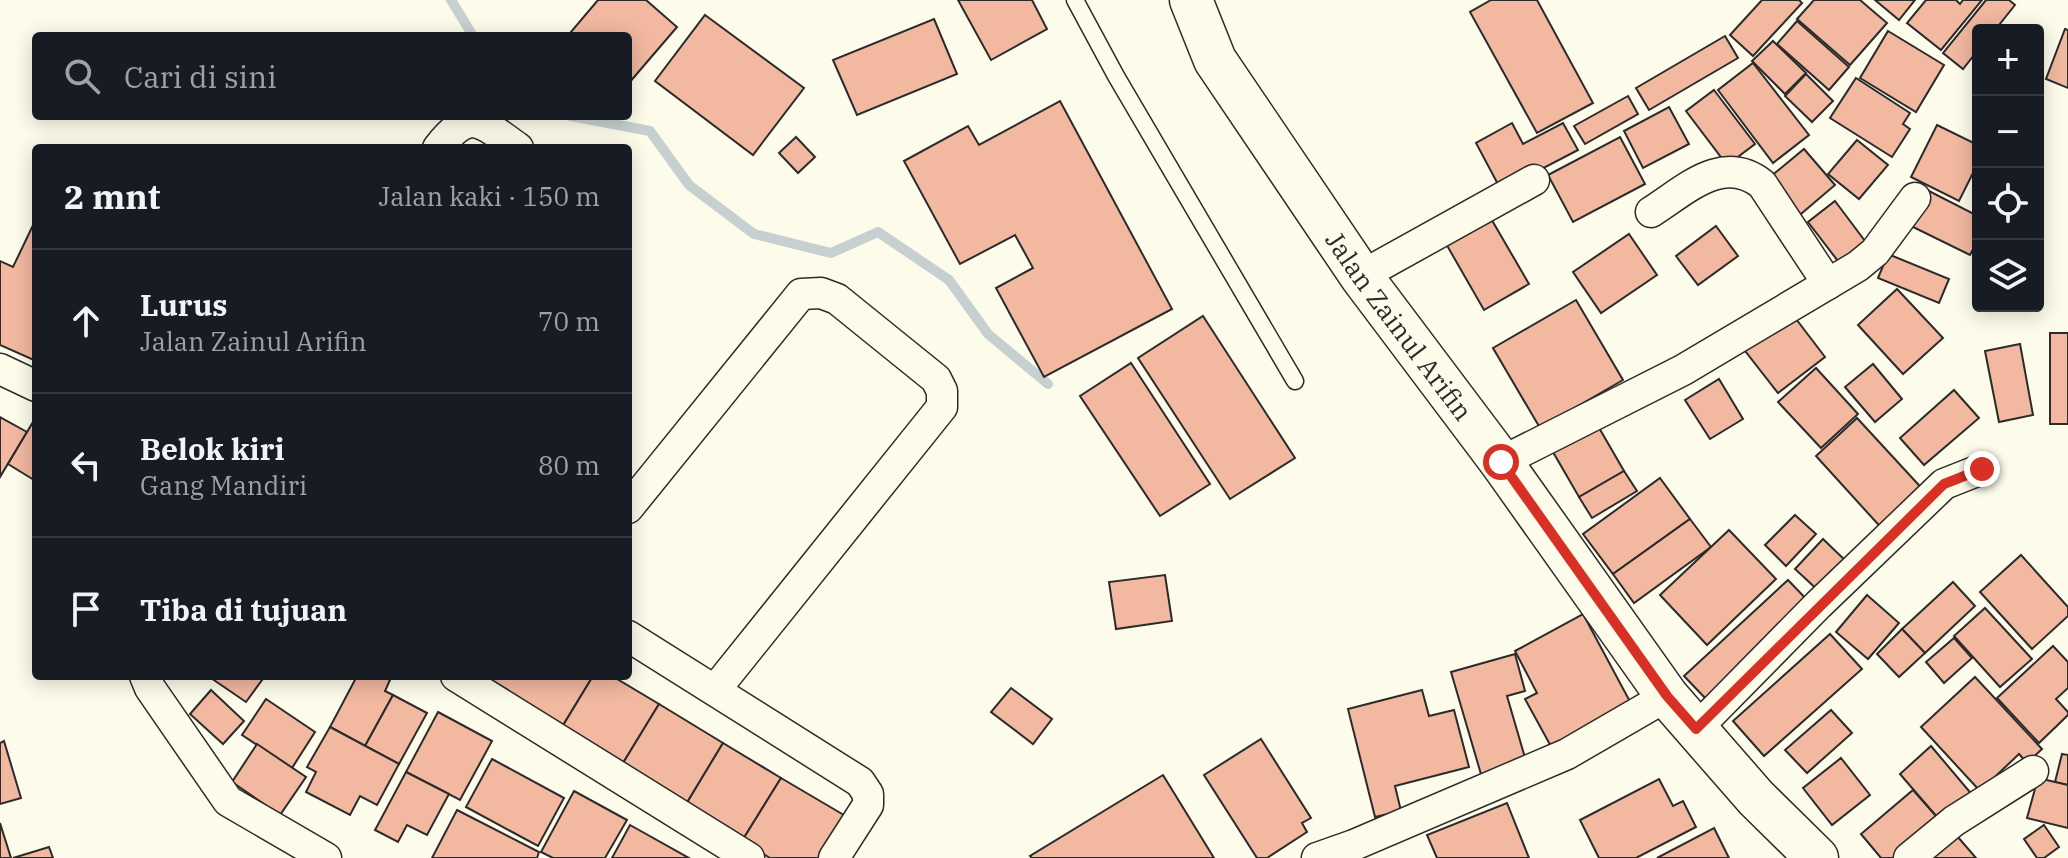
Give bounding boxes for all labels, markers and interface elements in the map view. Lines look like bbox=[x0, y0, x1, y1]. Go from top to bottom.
map controls bbox=[1972, 24, 2044, 312]
button: + bbox=[1972, 24, 2044, 96]
search box bbox=[32, 32, 632, 120]
icon: search bbox=[60, 54, 104, 98]
text: Cari di sini bbox=[124, 57, 277, 96]
button: − bbox=[1972, 96, 2044, 168]
button: locate bbox=[1972, 168, 2044, 240]
text: 2 mnt bbox=[64, 174, 161, 218]
text: Jalan kaki · 150 m bbox=[379, 179, 600, 213]
street label: Jalan Zainul Arifin bbox=[1318, 224, 1480, 427]
button: layers bbox=[1972, 240, 2044, 312]
text: Lurus bbox=[140, 285, 228, 324]
icon: ahead bbox=[64, 299, 108, 343]
text: 70 m bbox=[538, 304, 600, 338]
text: Jalan Zainul Arifin bbox=[140, 324, 367, 358]
text: Belok kiri bbox=[140, 429, 285, 468]
icon: left bbox=[64, 443, 108, 487]
route start bbox=[1483, 444, 1519, 480]
text: 80 m bbox=[538, 448, 600, 482]
route end bbox=[1964, 451, 2000, 487]
text: Gang Mandiri bbox=[140, 468, 307, 502]
icon: arrive bbox=[64, 587, 108, 631]
text: Tiba di tujuan bbox=[140, 590, 347, 629]

